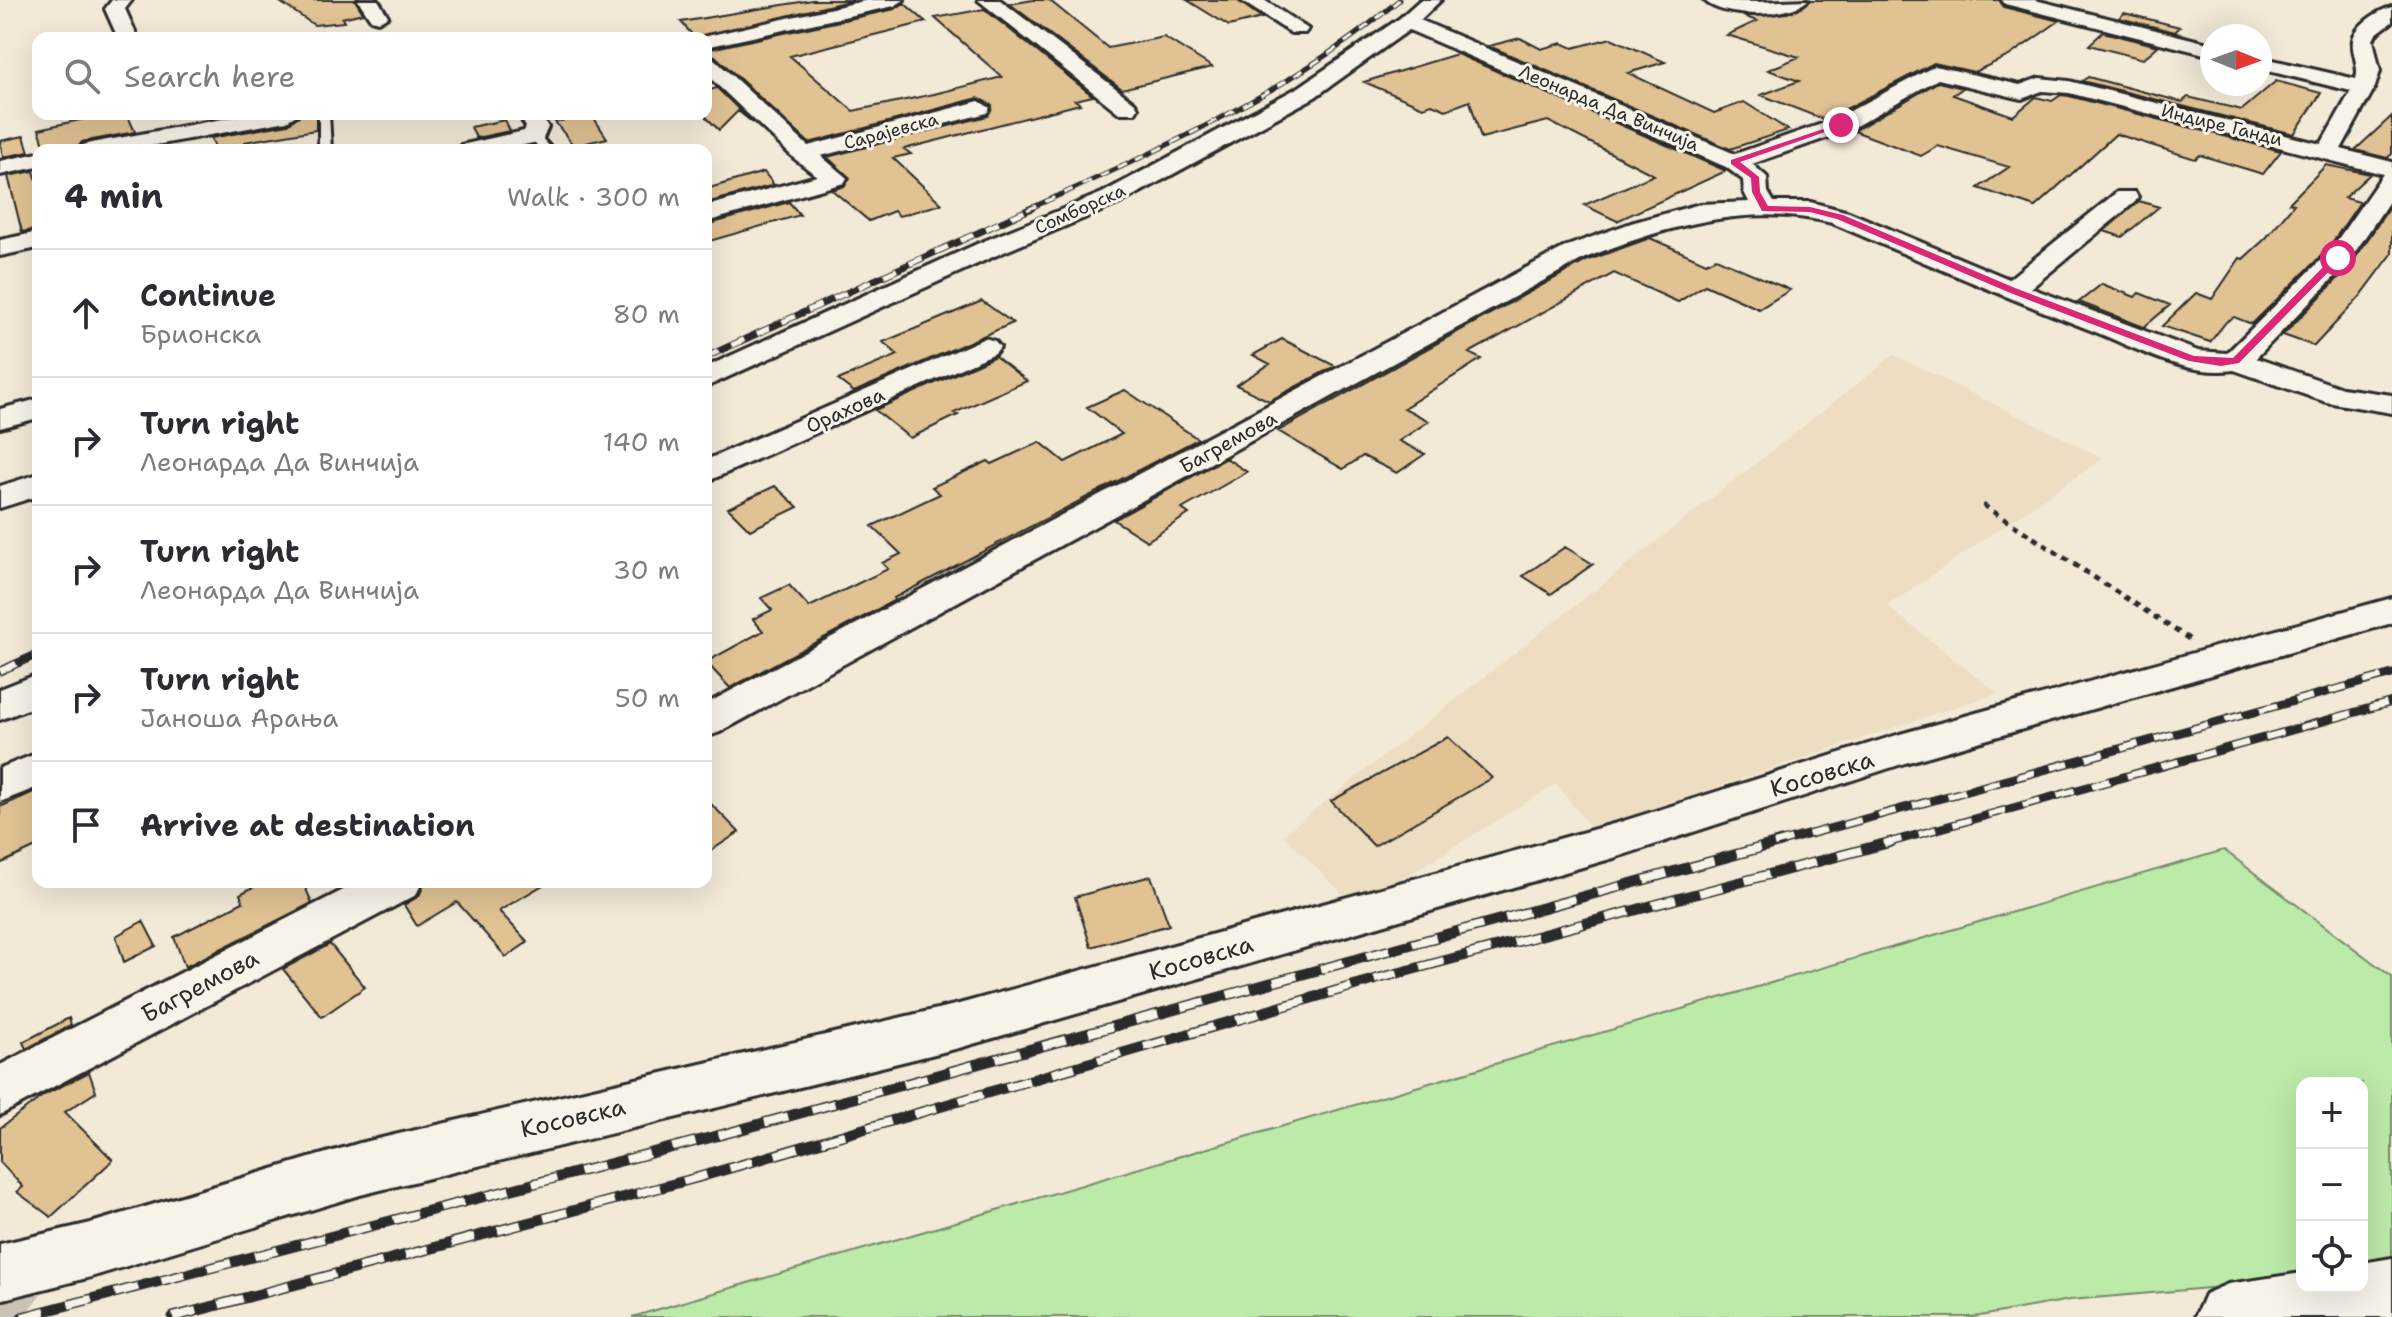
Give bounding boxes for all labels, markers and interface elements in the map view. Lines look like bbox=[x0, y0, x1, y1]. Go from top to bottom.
north arrow bbox=[2200, 24, 2272, 96]
search box bbox=[32, 32, 712, 120]
icon: search bbox=[60, 54, 104, 98]
text: Search here bbox=[124, 56, 295, 97]
street label: Леонарда Да Винчија bbox=[1515, 59, 1703, 157]
street label: Индире Ганди bbox=[2159, 98, 2285, 152]
street label: Сарајевска bbox=[841, 107, 941, 155]
route end bbox=[1823, 107, 1859, 143]
text: 4 min bbox=[64, 173, 163, 219]
street label: Сомборска bbox=[1031, 178, 1129, 240]
text: Walk · 300 m bbox=[507, 179, 680, 214]
route start bbox=[2320, 240, 2356, 276]
text: Continue bbox=[140, 275, 276, 316]
icon: ahead bbox=[64, 291, 108, 335]
text: 80 m bbox=[613, 296, 680, 331]
text: Брионска bbox=[140, 316, 261, 351]
street label: Орахова bbox=[802, 381, 889, 439]
text: Turn right bbox=[140, 403, 299, 444]
street label: Багремова bbox=[1175, 404, 1282, 479]
icon: right bbox=[64, 419, 108, 463]
text: 140 m bbox=[603, 424, 680, 459]
text: Леонарда Да Винчија bbox=[140, 444, 419, 479]
text: Turn right bbox=[140, 531, 299, 572]
icon: right bbox=[64, 547, 108, 591]
text: 30 m bbox=[613, 552, 680, 587]
text: Леонарда Да Винчија bbox=[140, 572, 419, 607]
text: Turn right bbox=[140, 659, 299, 700]
icon: right bbox=[64, 675, 108, 719]
text: 50 m bbox=[615, 680, 680, 715]
text: Јаноша Арања bbox=[140, 700, 338, 735]
street label: Косовска bbox=[1766, 743, 1878, 805]
icon: arrive bbox=[64, 803, 108, 847]
text: Arrive at destination bbox=[140, 805, 475, 846]
street label: Косовска bbox=[1145, 928, 1257, 988]
street label: Багремова bbox=[136, 942, 264, 1030]
map controls bbox=[2296, 1077, 2368, 1293]
button: + bbox=[2296, 1077, 2368, 1149]
street label: Косовска bbox=[517, 1090, 629, 1146]
button: − bbox=[2296, 1149, 2368, 1221]
button: locate bbox=[2296, 1221, 2368, 1293]

